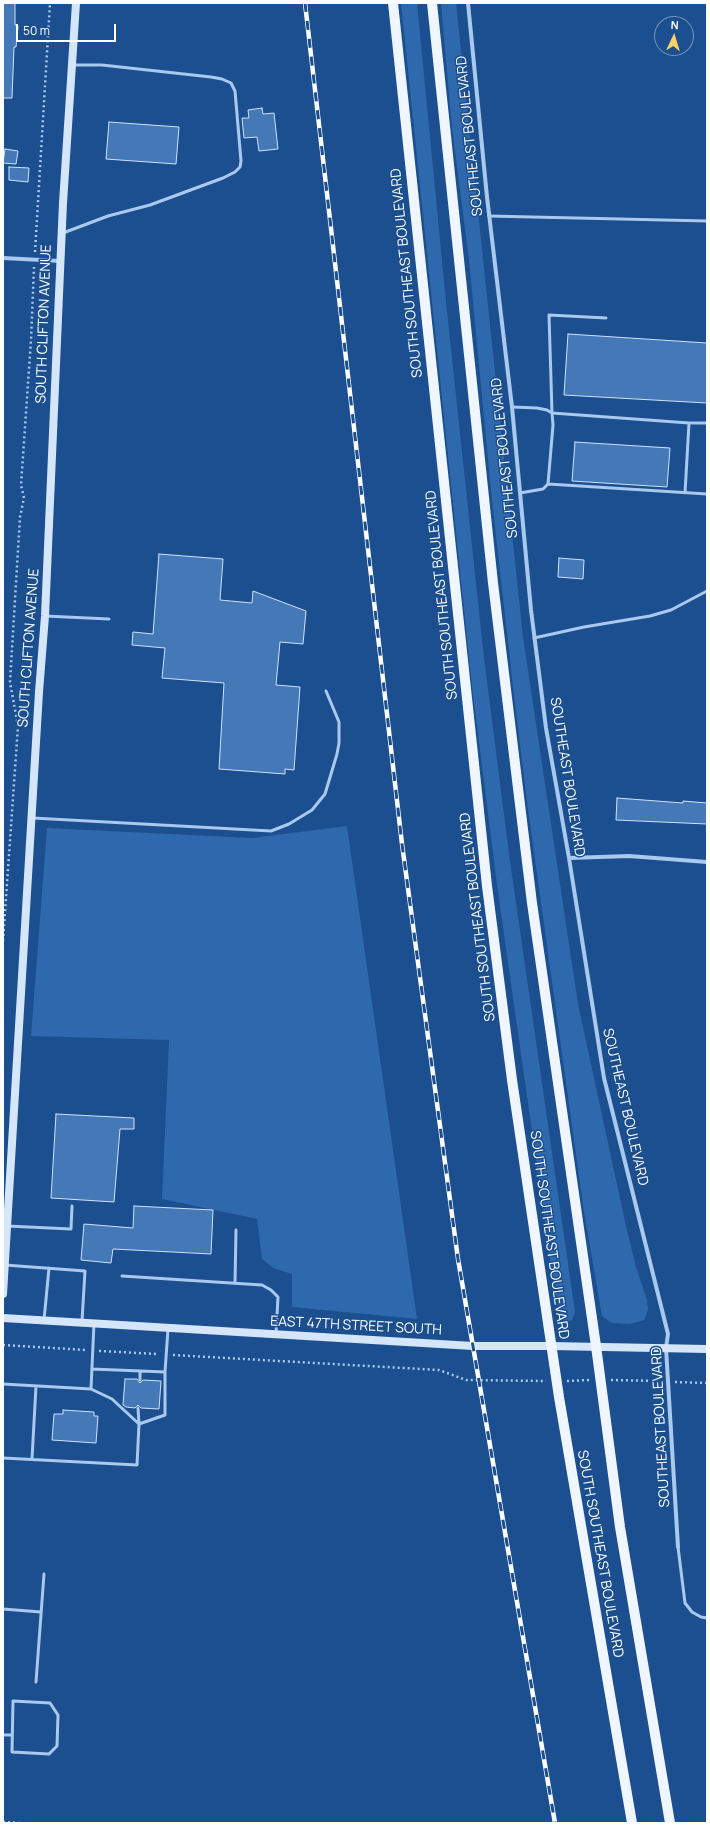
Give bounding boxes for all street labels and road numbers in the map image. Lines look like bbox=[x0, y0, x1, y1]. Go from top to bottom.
street label: SOUTHEAST BOULEVARD bbox=[453, 55, 487, 217]
street label: SOUTH SOUTHEAST BOULEVARD bbox=[388, 167, 426, 379]
street label: SOUTH CLIFTON AVENUE bbox=[33, 244, 55, 404]
street label: SOUTHEAST BOULEVARD bbox=[488, 377, 522, 539]
street label: SOUTH SOUTHEAST BOULEVARD bbox=[423, 489, 461, 701]
street label: SOUTH CLIFTON AVENUE bbox=[15, 568, 43, 728]
street label: SOUTHEAST BOULEVARD bbox=[546, 696, 588, 858]
street label: SOUTH SOUTHEAST BOULEVARD bbox=[457, 812, 499, 1022]
street label: SOUTHEAST BOULEVARD bbox=[599, 1027, 651, 1187]
street label: SOUTH SOUTHEAST BOULEVARD bbox=[526, 1130, 572, 1340]
street label: EAST 47TH STREET SOUTH bbox=[270, 1313, 442, 1339]
street label: SOUTHEAST BOULEVARD bbox=[648, 1346, 674, 1508]
street label: SOUTH SOUTHEAST BOULEVARD bbox=[573, 1449, 627, 1659]

